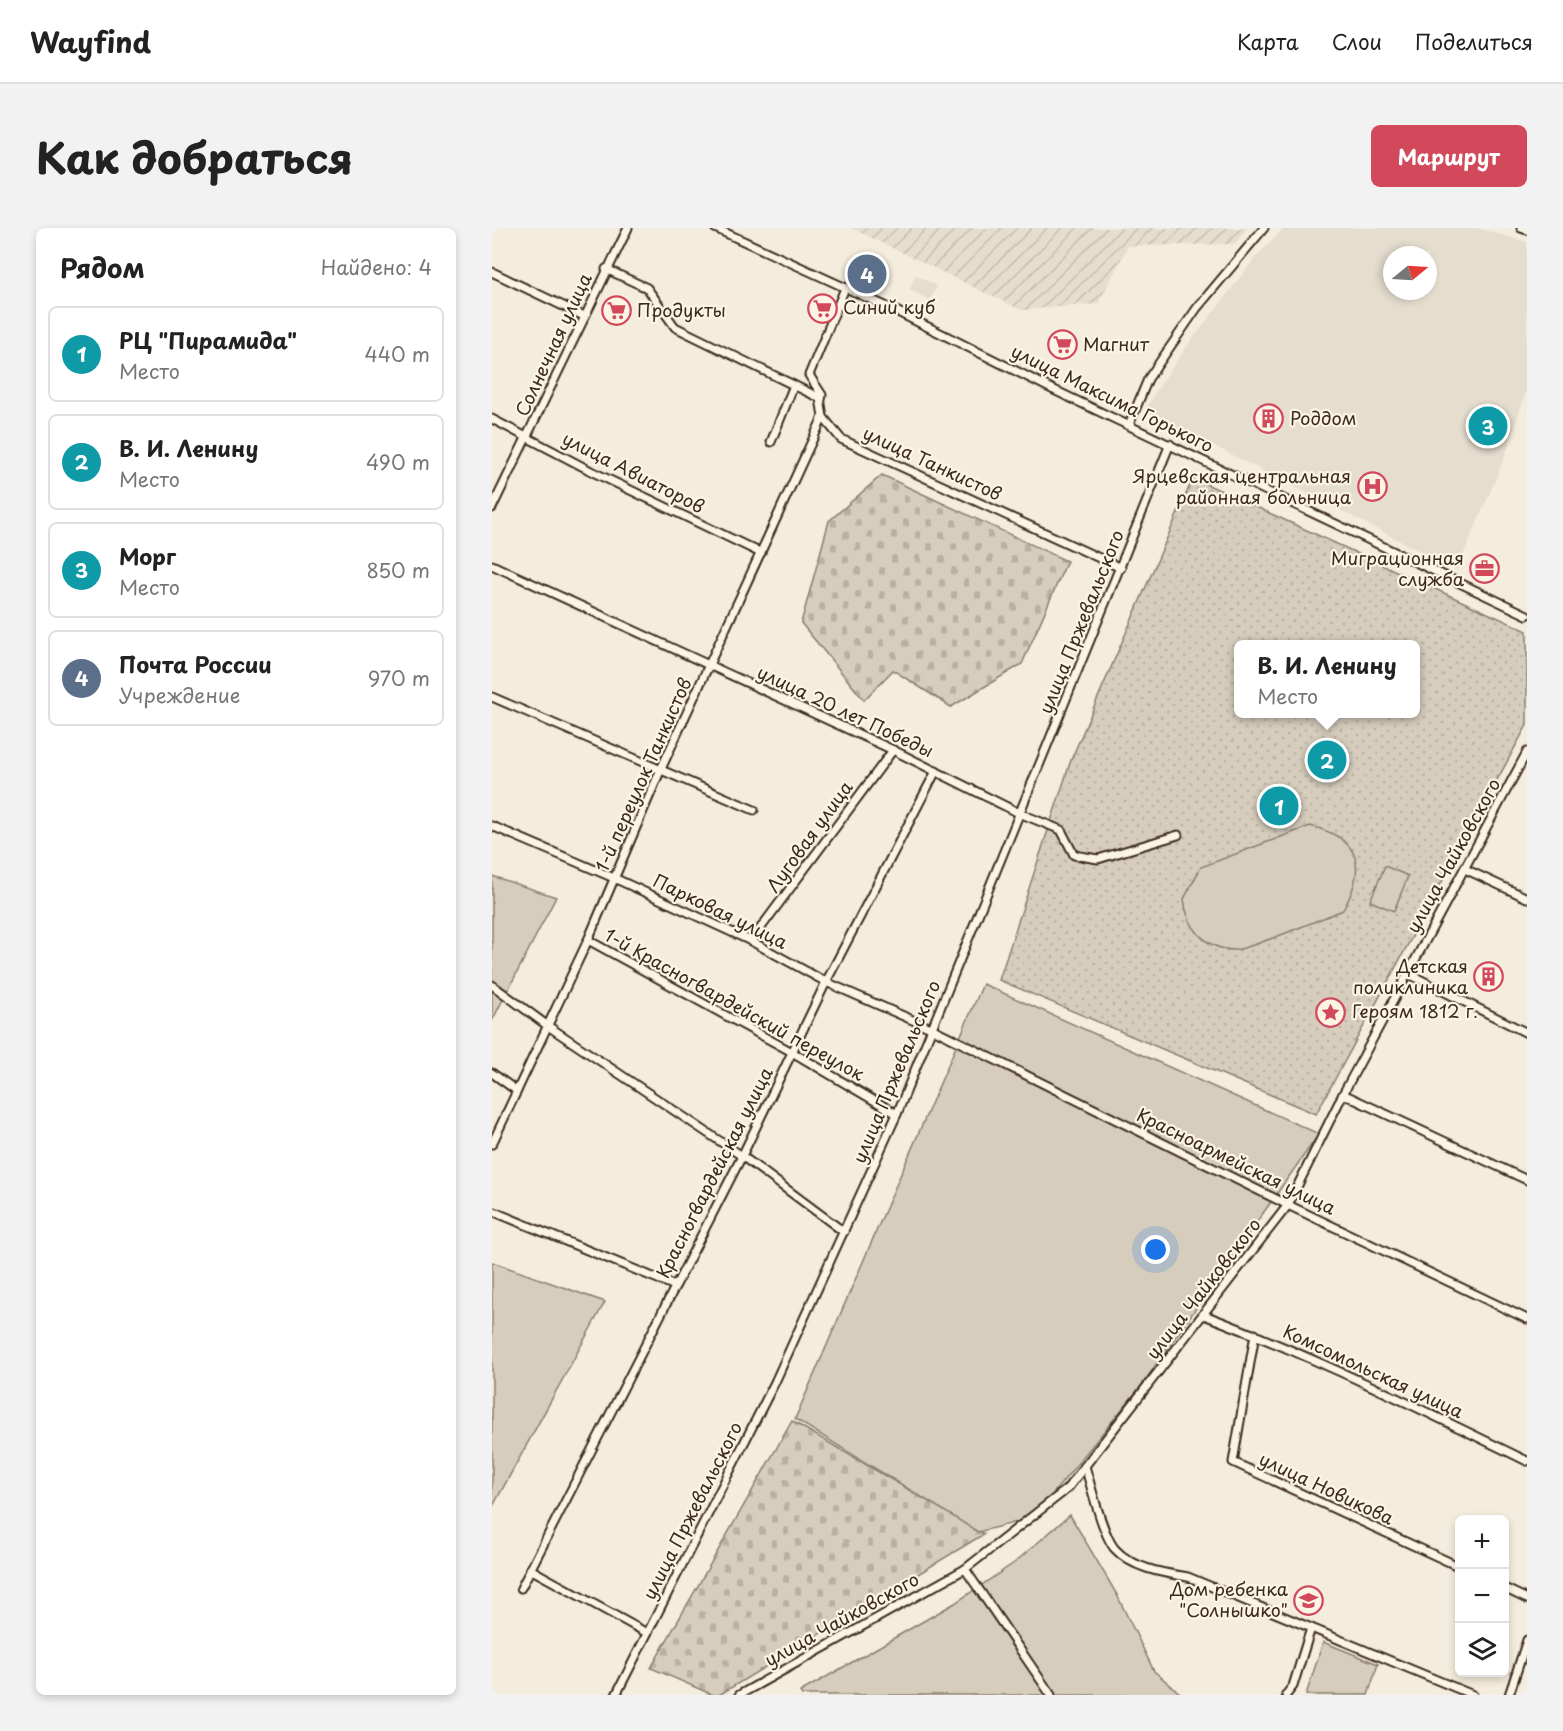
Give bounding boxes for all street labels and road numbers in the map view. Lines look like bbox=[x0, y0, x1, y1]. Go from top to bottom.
street label: Солнечная улица bbox=[508, 268, 598, 420]
street label: улица Максима Горького bbox=[1007, 337, 1218, 459]
street label: улица Танкистов bbox=[859, 419, 1007, 507]
street label: улица Авиаторов bbox=[558, 424, 709, 519]
street label: улица Пржевальского bbox=[1031, 525, 1130, 718]
street label: улица 20 лет Победы bbox=[753, 658, 938, 763]
street label: 1-й переулок Танкистов bbox=[588, 673, 698, 876]
street label: улица Чайковского bbox=[1399, 773, 1506, 938]
street label: Луговая улица bbox=[759, 774, 859, 898]
street label: Парковая улица bbox=[649, 866, 793, 955]
street label: 1-й Красногвардейский переулок bbox=[600, 921, 870, 1087]
street label: улица Пржевальского bbox=[845, 976, 946, 1167]
street label: Красногвардейская улица bbox=[649, 1062, 779, 1282]
street label: Красноармейская улица bbox=[1133, 1101, 1341, 1221]
street label: улица Чайковского bbox=[1139, 1212, 1267, 1365]
street label: Комсомольская улица bbox=[1279, 1317, 1469, 1425]
street label: улица Пржевальского bbox=[635, 1417, 748, 1604]
street label: улица Новикова bbox=[1255, 1445, 1399, 1531]
street label: улица Чайковского bbox=[759, 1565, 924, 1672]

